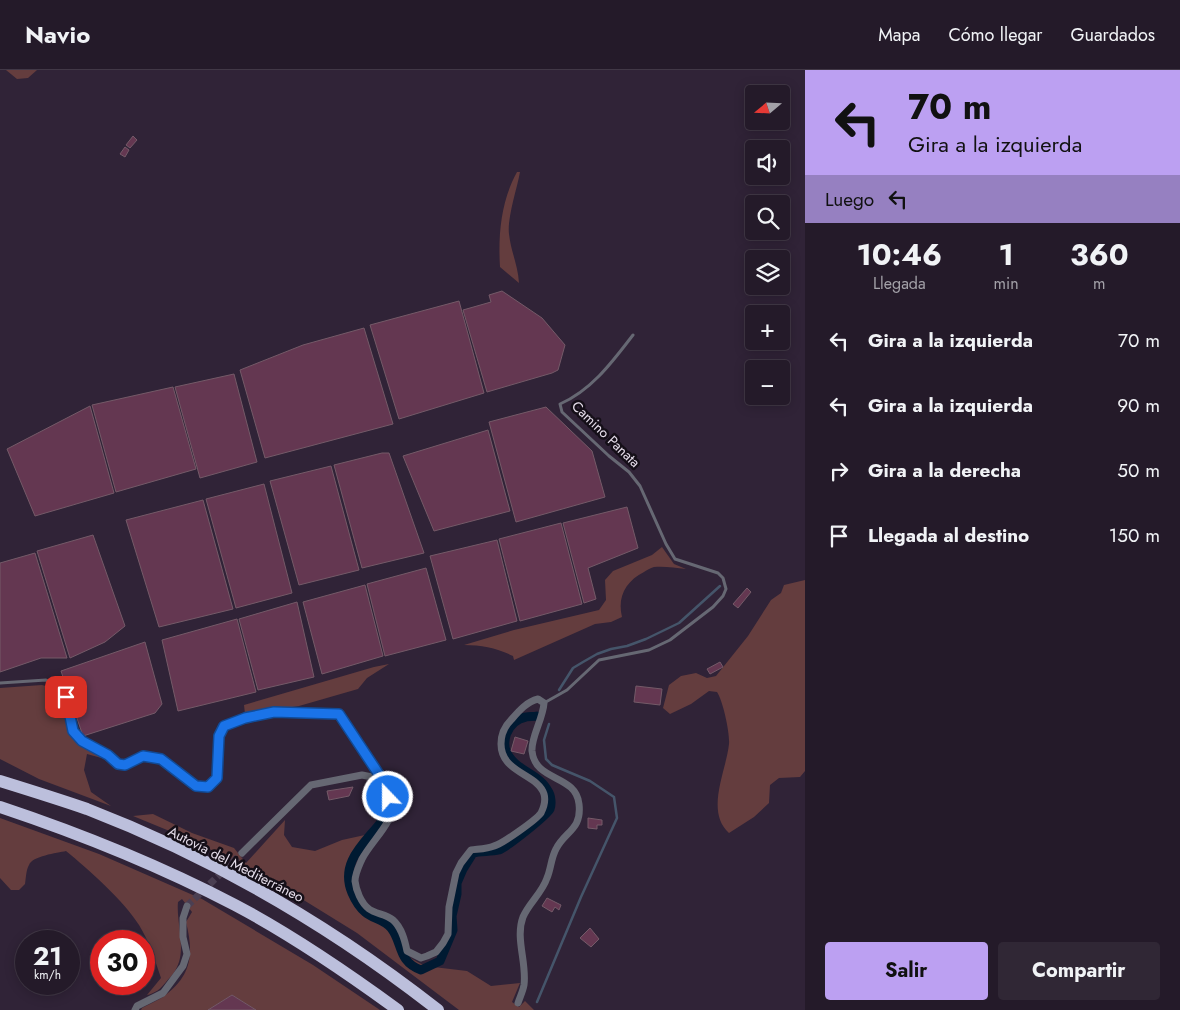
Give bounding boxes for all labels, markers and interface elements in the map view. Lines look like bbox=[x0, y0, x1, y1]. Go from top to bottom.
text: Navio bbox=[25, 17, 90, 52]
text: Mapa bbox=[878, 22, 920, 48]
text: Cómo llegar bbox=[948, 22, 1043, 48]
text: Guardados bbox=[1071, 22, 1155, 48]
text: 70 m bbox=[908, 82, 991, 132]
north arrow bbox=[745, 85, 790, 130]
map controls bbox=[745, 85, 790, 405]
icon: left bbox=[825, 90, 890, 155]
text: Gira a la izquierda bbox=[908, 128, 1082, 160]
button: sound bbox=[745, 140, 790, 185]
icon: left bbox=[884, 185, 912, 213]
text: Luego bbox=[825, 186, 874, 213]
button: search bbox=[745, 195, 790, 240]
text: 10:46 bbox=[856, 233, 942, 276]
text: 1 bbox=[998, 233, 1014, 276]
text: 360 bbox=[1070, 233, 1129, 276]
button: layers bbox=[745, 250, 790, 295]
text: Llegada bbox=[873, 272, 926, 295]
text: min bbox=[994, 272, 1019, 295]
text: m bbox=[1093, 272, 1106, 295]
button: + bbox=[745, 305, 790, 350]
icon: left bbox=[825, 327, 853, 355]
text: Gira a la izquierda bbox=[868, 327, 1033, 354]
text: 70 m bbox=[1118, 327, 1160, 354]
button: − bbox=[745, 360, 790, 405]
icon: left bbox=[825, 392, 853, 420]
text: Gira a la izquierda bbox=[868, 392, 1033, 419]
text: 90 m bbox=[1117, 392, 1160, 419]
street label: Camino Panata bbox=[567, 396, 645, 472]
icon: right bbox=[825, 457, 853, 485]
text: Gira a la derecha bbox=[868, 457, 1021, 484]
text: 50 m bbox=[1117, 457, 1160, 484]
icon: arrive bbox=[825, 522, 853, 550]
text: Llegada al destino bbox=[868, 522, 1029, 549]
text: 150 m bbox=[1109, 522, 1160, 549]
pin bbox=[45, 676, 87, 718]
icon: arrive bbox=[52, 683, 80, 711]
position arrow bbox=[361, 770, 413, 822]
street label: Autovía del Mediterráneo bbox=[165, 821, 308, 907]
speed limit sign: 30 bbox=[90, 930, 155, 995]
text: 21 bbox=[33, 938, 62, 974]
button: Salir bbox=[825, 942, 988, 1000]
button: Compartir bbox=[998, 942, 1160, 1000]
text: km/h bbox=[34, 966, 61, 984]

